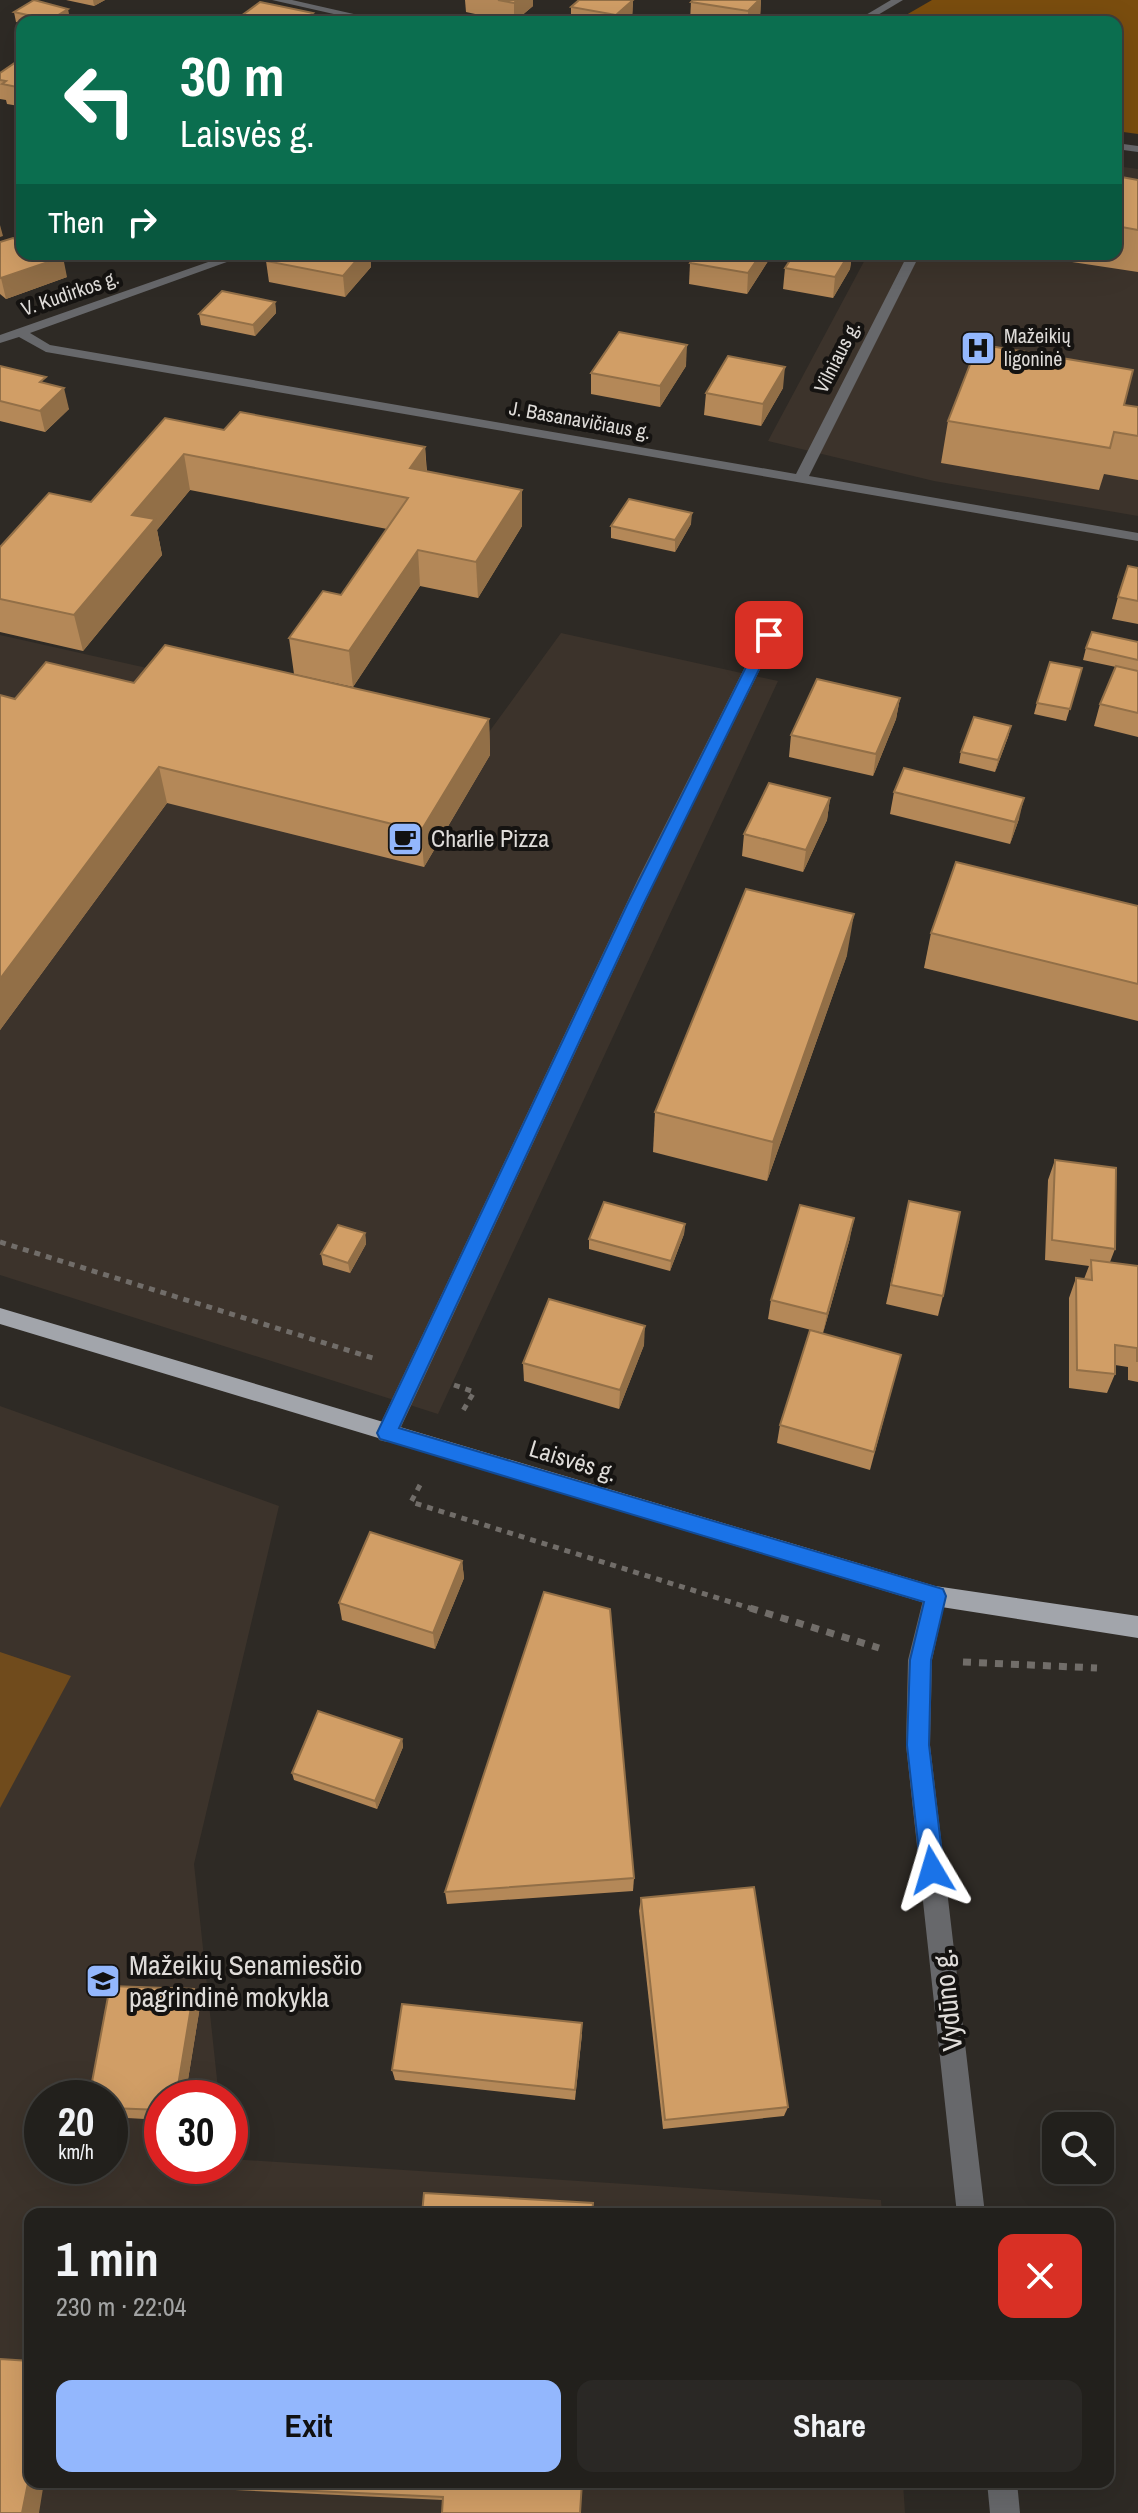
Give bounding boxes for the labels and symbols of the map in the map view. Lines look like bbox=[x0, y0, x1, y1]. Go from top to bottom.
street label: V. Kudirkos g. bbox=[17, 263, 122, 322]
street label: Vilniaus g. bbox=[807, 316, 866, 397]
place label: Mažeikių ligoninė bbox=[1004, 322, 1071, 372]
hospital icon: Mažeikių ligoninė bbox=[959, 329, 997, 367]
street label: J. Basanavičiaus g. bbox=[507, 394, 653, 445]
pin bbox=[735, 601, 803, 669]
cafe icon: Charlie Pizza bbox=[386, 820, 424, 858]
place label: Charlie Pizza bbox=[431, 822, 549, 854]
street label: Laisvės g. bbox=[526, 1432, 621, 1488]
position arrow bbox=[890, 1828, 974, 1912]
place label: Mažeikių Senamiesčio pagrindinė mokykla bbox=[129, 1946, 363, 2016]
street label: Vydūno g. bbox=[923, 1947, 971, 2053]
school or university icon: Mažeikių Senamiesčio pagrindinė mokykla bbox=[84, 1962, 122, 2000]
speed limit sign: 30 bbox=[144, 2080, 248, 2184]

